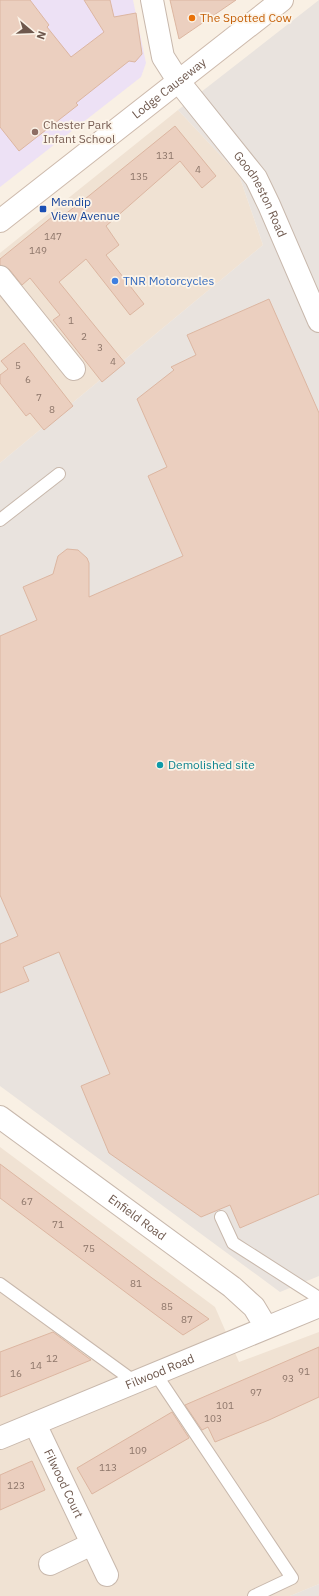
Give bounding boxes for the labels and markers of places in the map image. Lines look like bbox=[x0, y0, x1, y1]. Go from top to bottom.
place label: The Spotted Cow bbox=[200, 10, 292, 25]
marker: The Spotted Cow bbox=[187, 13, 197, 23]
place label: Chester Park Infant School bbox=[43, 117, 115, 146]
marker: Chester Park Infant School bbox=[30, 127, 40, 137]
place label: Mendip View Avenue bbox=[51, 194, 120, 223]
marker: Mendip View Avenue bbox=[38, 204, 48, 214]
place label: TNR Motorcycles bbox=[123, 273, 214, 288]
marker: TNR Motorcycles bbox=[110, 276, 120, 286]
place label: Demolished site bbox=[168, 757, 255, 772]
marker: Demolished site bbox=[155, 760, 165, 770]

